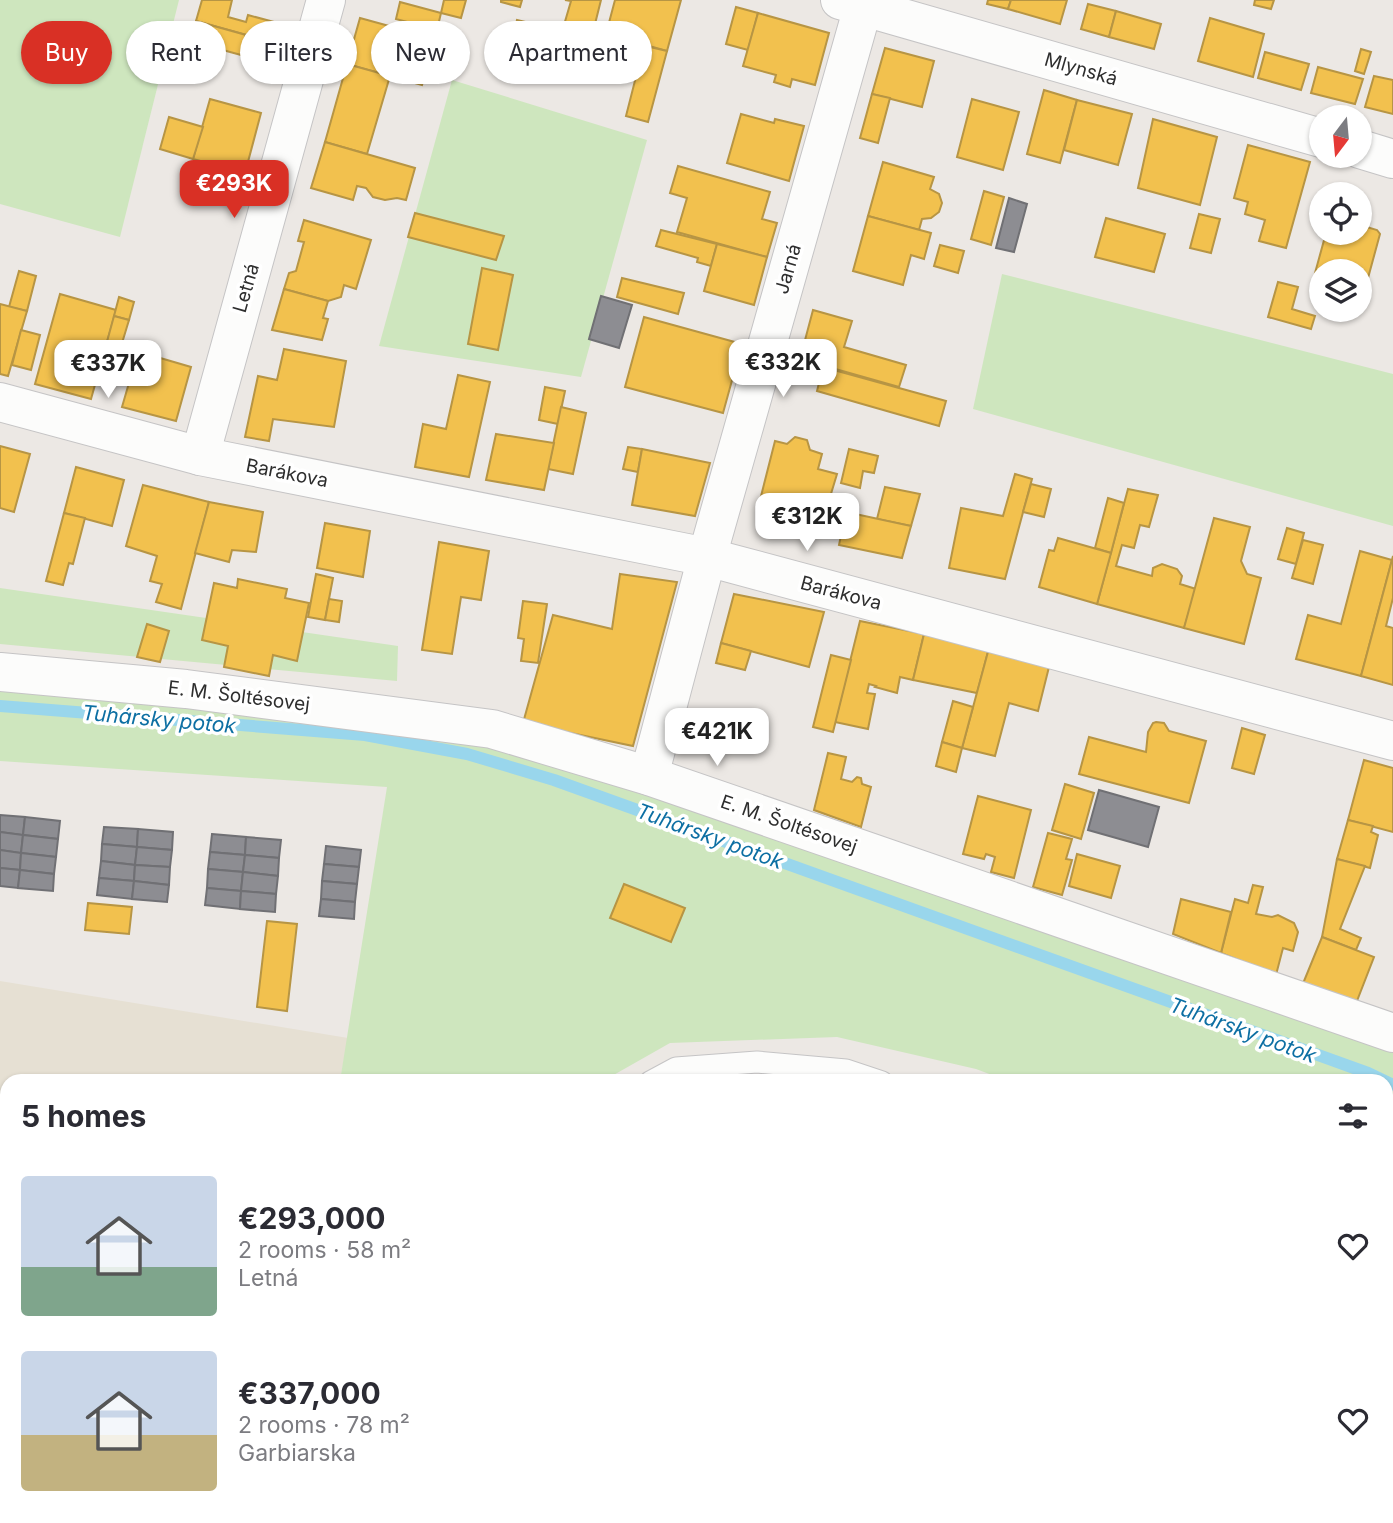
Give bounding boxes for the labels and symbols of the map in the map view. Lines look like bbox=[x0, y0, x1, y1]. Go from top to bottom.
street label: Mlynská bbox=[1042, 48, 1120, 90]
north arrow bbox=[1309, 105, 1372, 168]
pin: €293K bbox=[185, 160, 283, 220]
street label: Jarná bbox=[770, 241, 806, 297]
street label: Letná bbox=[228, 261, 264, 315]
pin: €337K bbox=[59, 340, 157, 400]
pin: €332K bbox=[734, 340, 832, 399]
street label: Barákova bbox=[244, 454, 330, 492]
pin: €312K bbox=[758, 494, 856, 553]
street label: Barákova bbox=[798, 571, 884, 615]
street label: E. M. Šoltésovej bbox=[167, 676, 311, 716]
water label: Tuhársky potok bbox=[81, 700, 237, 738]
pin: €421K bbox=[668, 708, 766, 768]
street label: E. M. Šoltésovej bbox=[718, 790, 860, 858]
water label: Tuhársky potok bbox=[633, 798, 787, 874]
water label: Tuhársky potok bbox=[1166, 992, 1320, 1068]

